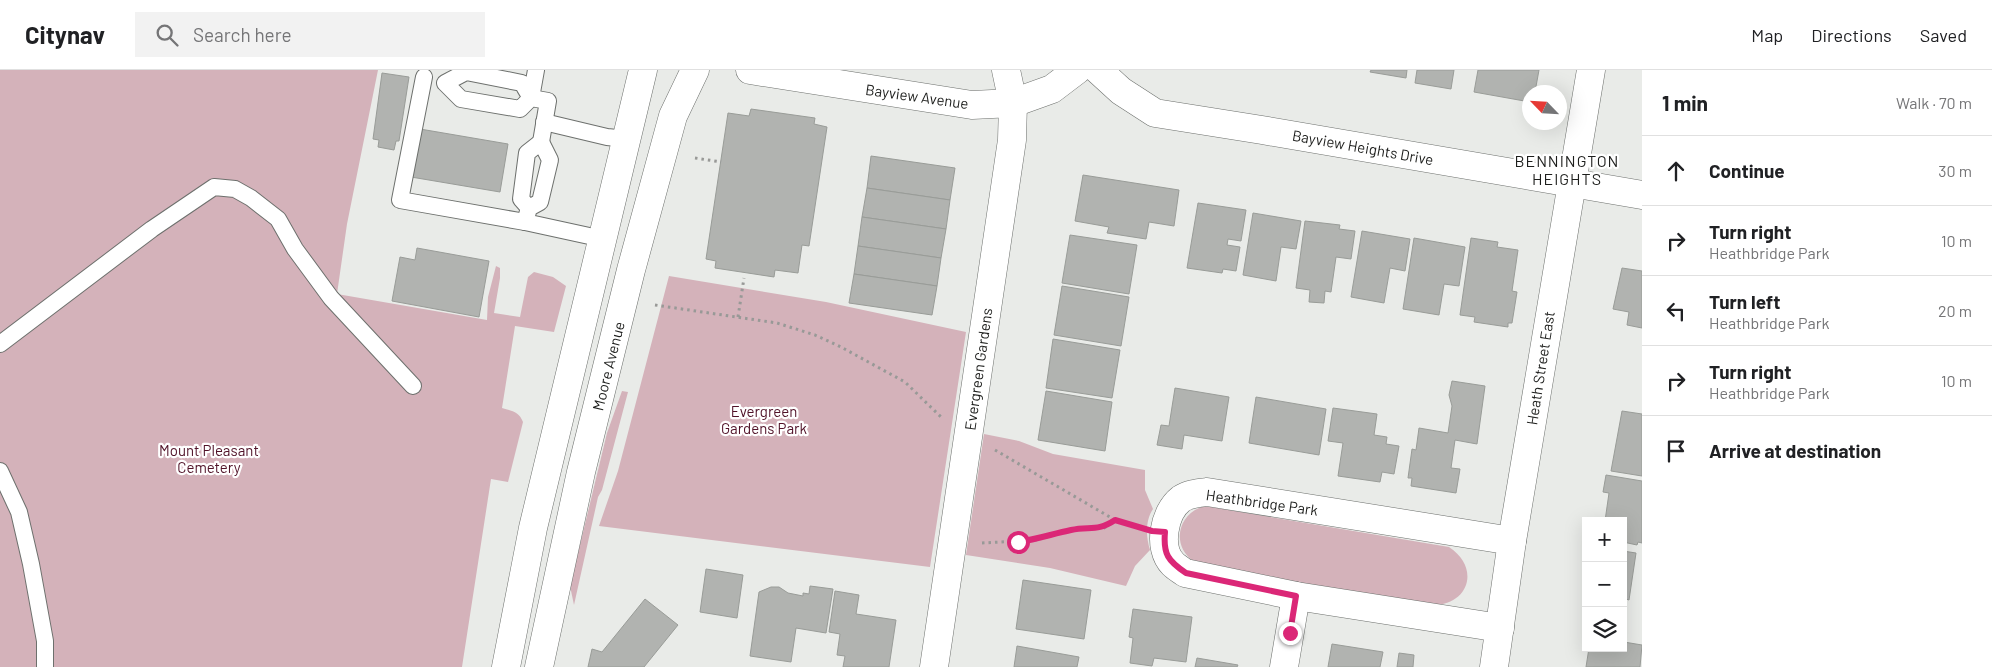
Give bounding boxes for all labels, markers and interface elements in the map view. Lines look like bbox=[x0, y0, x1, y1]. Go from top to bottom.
search box bbox=[135, 12, 485, 57]
text: Citynav bbox=[25, 20, 105, 49]
icon: search bbox=[153, 21, 181, 49]
text: Search here bbox=[193, 23, 292, 46]
text: Map bbox=[1751, 24, 1783, 46]
text: Directions bbox=[1811, 24, 1892, 46]
text: Saved bbox=[1920, 24, 1967, 46]
street label: Bayview Avenue bbox=[864, 80, 970, 112]
north arrow bbox=[1522, 85, 1567, 130]
text: 1 min bbox=[1662, 90, 1708, 115]
text: Walk · 70 m bbox=[1896, 93, 1972, 112]
street label: Bayview Heights Drive bbox=[1291, 126, 1435, 168]
district label: BENNINGTON HEIGHTS bbox=[1515, 151, 1619, 188]
icon: ahead bbox=[1662, 157, 1690, 185]
text: Continue bbox=[1709, 159, 1785, 182]
text: 30 m bbox=[1938, 161, 1972, 180]
text: Turn right bbox=[1709, 220, 1791, 243]
icon: right bbox=[1662, 227, 1690, 255]
text: 10 m bbox=[1941, 231, 1972, 250]
text: Heathbridge Park bbox=[1709, 243, 1830, 262]
text: Turn left bbox=[1709, 290, 1780, 313]
icon: left bbox=[1662, 297, 1690, 325]
text: 20 m bbox=[1938, 301, 1972, 320]
street label: Evergreen Gardens bbox=[961, 307, 995, 431]
street label: Heath Street East bbox=[1522, 310, 1558, 426]
text: Heathbridge Park bbox=[1709, 313, 1830, 332]
street label: Moore Avenue bbox=[588, 320, 628, 412]
text: Turn right bbox=[1709, 360, 1791, 383]
icon: right bbox=[1662, 367, 1690, 395]
text: 10 m bbox=[1941, 371, 1972, 390]
text: Heathbridge Park bbox=[1709, 383, 1830, 402]
park label: Evergreen Gardens Park bbox=[721, 402, 808, 437]
icon: arrive bbox=[1662, 437, 1690, 465]
text: Arrive at destination bbox=[1709, 439, 1881, 462]
park label: Mount Pleasant Cemetery bbox=[159, 441, 259, 476]
street label: Heathbridge Park bbox=[1205, 485, 1320, 519]
map controls bbox=[1582, 517, 1627, 652]
button: + bbox=[1582, 517, 1627, 562]
route start bbox=[1007, 531, 1030, 554]
button: − bbox=[1582, 562, 1627, 607]
button: layers bbox=[1582, 607, 1627, 652]
route end bbox=[1279, 622, 1302, 645]

